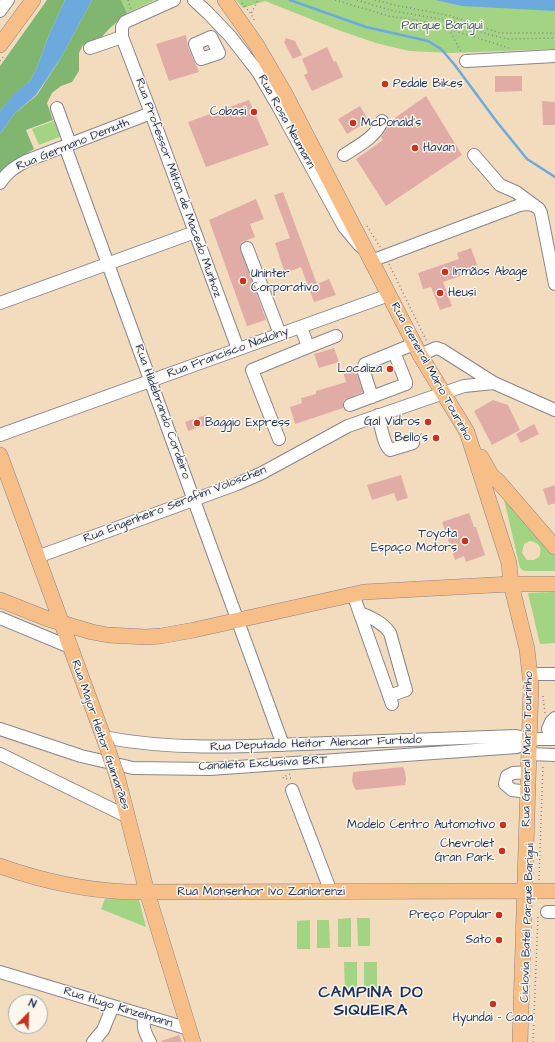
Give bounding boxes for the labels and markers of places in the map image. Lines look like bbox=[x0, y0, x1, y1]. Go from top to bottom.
place label: Pedale Bikes bbox=[393, 77, 463, 91]
marker: Pedale Bikes bbox=[380, 79, 390, 89]
place label: Cobasi bbox=[210, 105, 246, 119]
marker: Cobasi bbox=[249, 107, 259, 117]
place label: McDonald's bbox=[361, 116, 421, 130]
marker: McDonald's bbox=[348, 118, 358, 128]
place label: Havan bbox=[423, 141, 455, 155]
marker: Havan bbox=[410, 143, 420, 153]
place label: Irmãos Abage bbox=[453, 265, 528, 279]
place label: Uninter Corporativo bbox=[251, 267, 319, 295]
marker: Irmãos Abage bbox=[440, 267, 450, 277]
marker: Uninter Corporativo bbox=[238, 276, 248, 286]
place label: Heusi bbox=[448, 286, 476, 300]
marker: Heusi bbox=[435, 288, 445, 298]
place label: Localiza bbox=[337, 362, 382, 376]
marker: Localiza bbox=[385, 364, 395, 374]
place label: Gal Vidros bbox=[364, 415, 420, 429]
place label: Baggio Express bbox=[205, 416, 290, 430]
marker: Gal Vidros bbox=[423, 417, 433, 427]
marker: Baggio Express bbox=[192, 418, 202, 428]
place label: Bello's bbox=[394, 431, 428, 445]
marker: Bello's bbox=[431, 433, 441, 443]
place label: Toyota Espaço Motors bbox=[371, 527, 457, 555]
marker: Toyota Espaço Motors bbox=[460, 536, 470, 546]
place label: Modelo Centro Automotivo bbox=[347, 818, 495, 832]
marker: Modelo Centro Automotivo bbox=[498, 820, 508, 830]
place label: Chevrolet Gran Park bbox=[434, 837, 494, 865]
marker: Chevrolet Gran Park bbox=[497, 846, 507, 856]
place label: Preço Popular bbox=[409, 908, 491, 922]
marker: Preço Popular bbox=[494, 910, 504, 920]
place label: Sato bbox=[466, 933, 491, 947]
marker: Sato bbox=[494, 935, 504, 945]
marker: Hyundai - Caoa bbox=[488, 999, 498, 1009]
place label: Hyundai - Caoa bbox=[453, 1011, 533, 1025]

